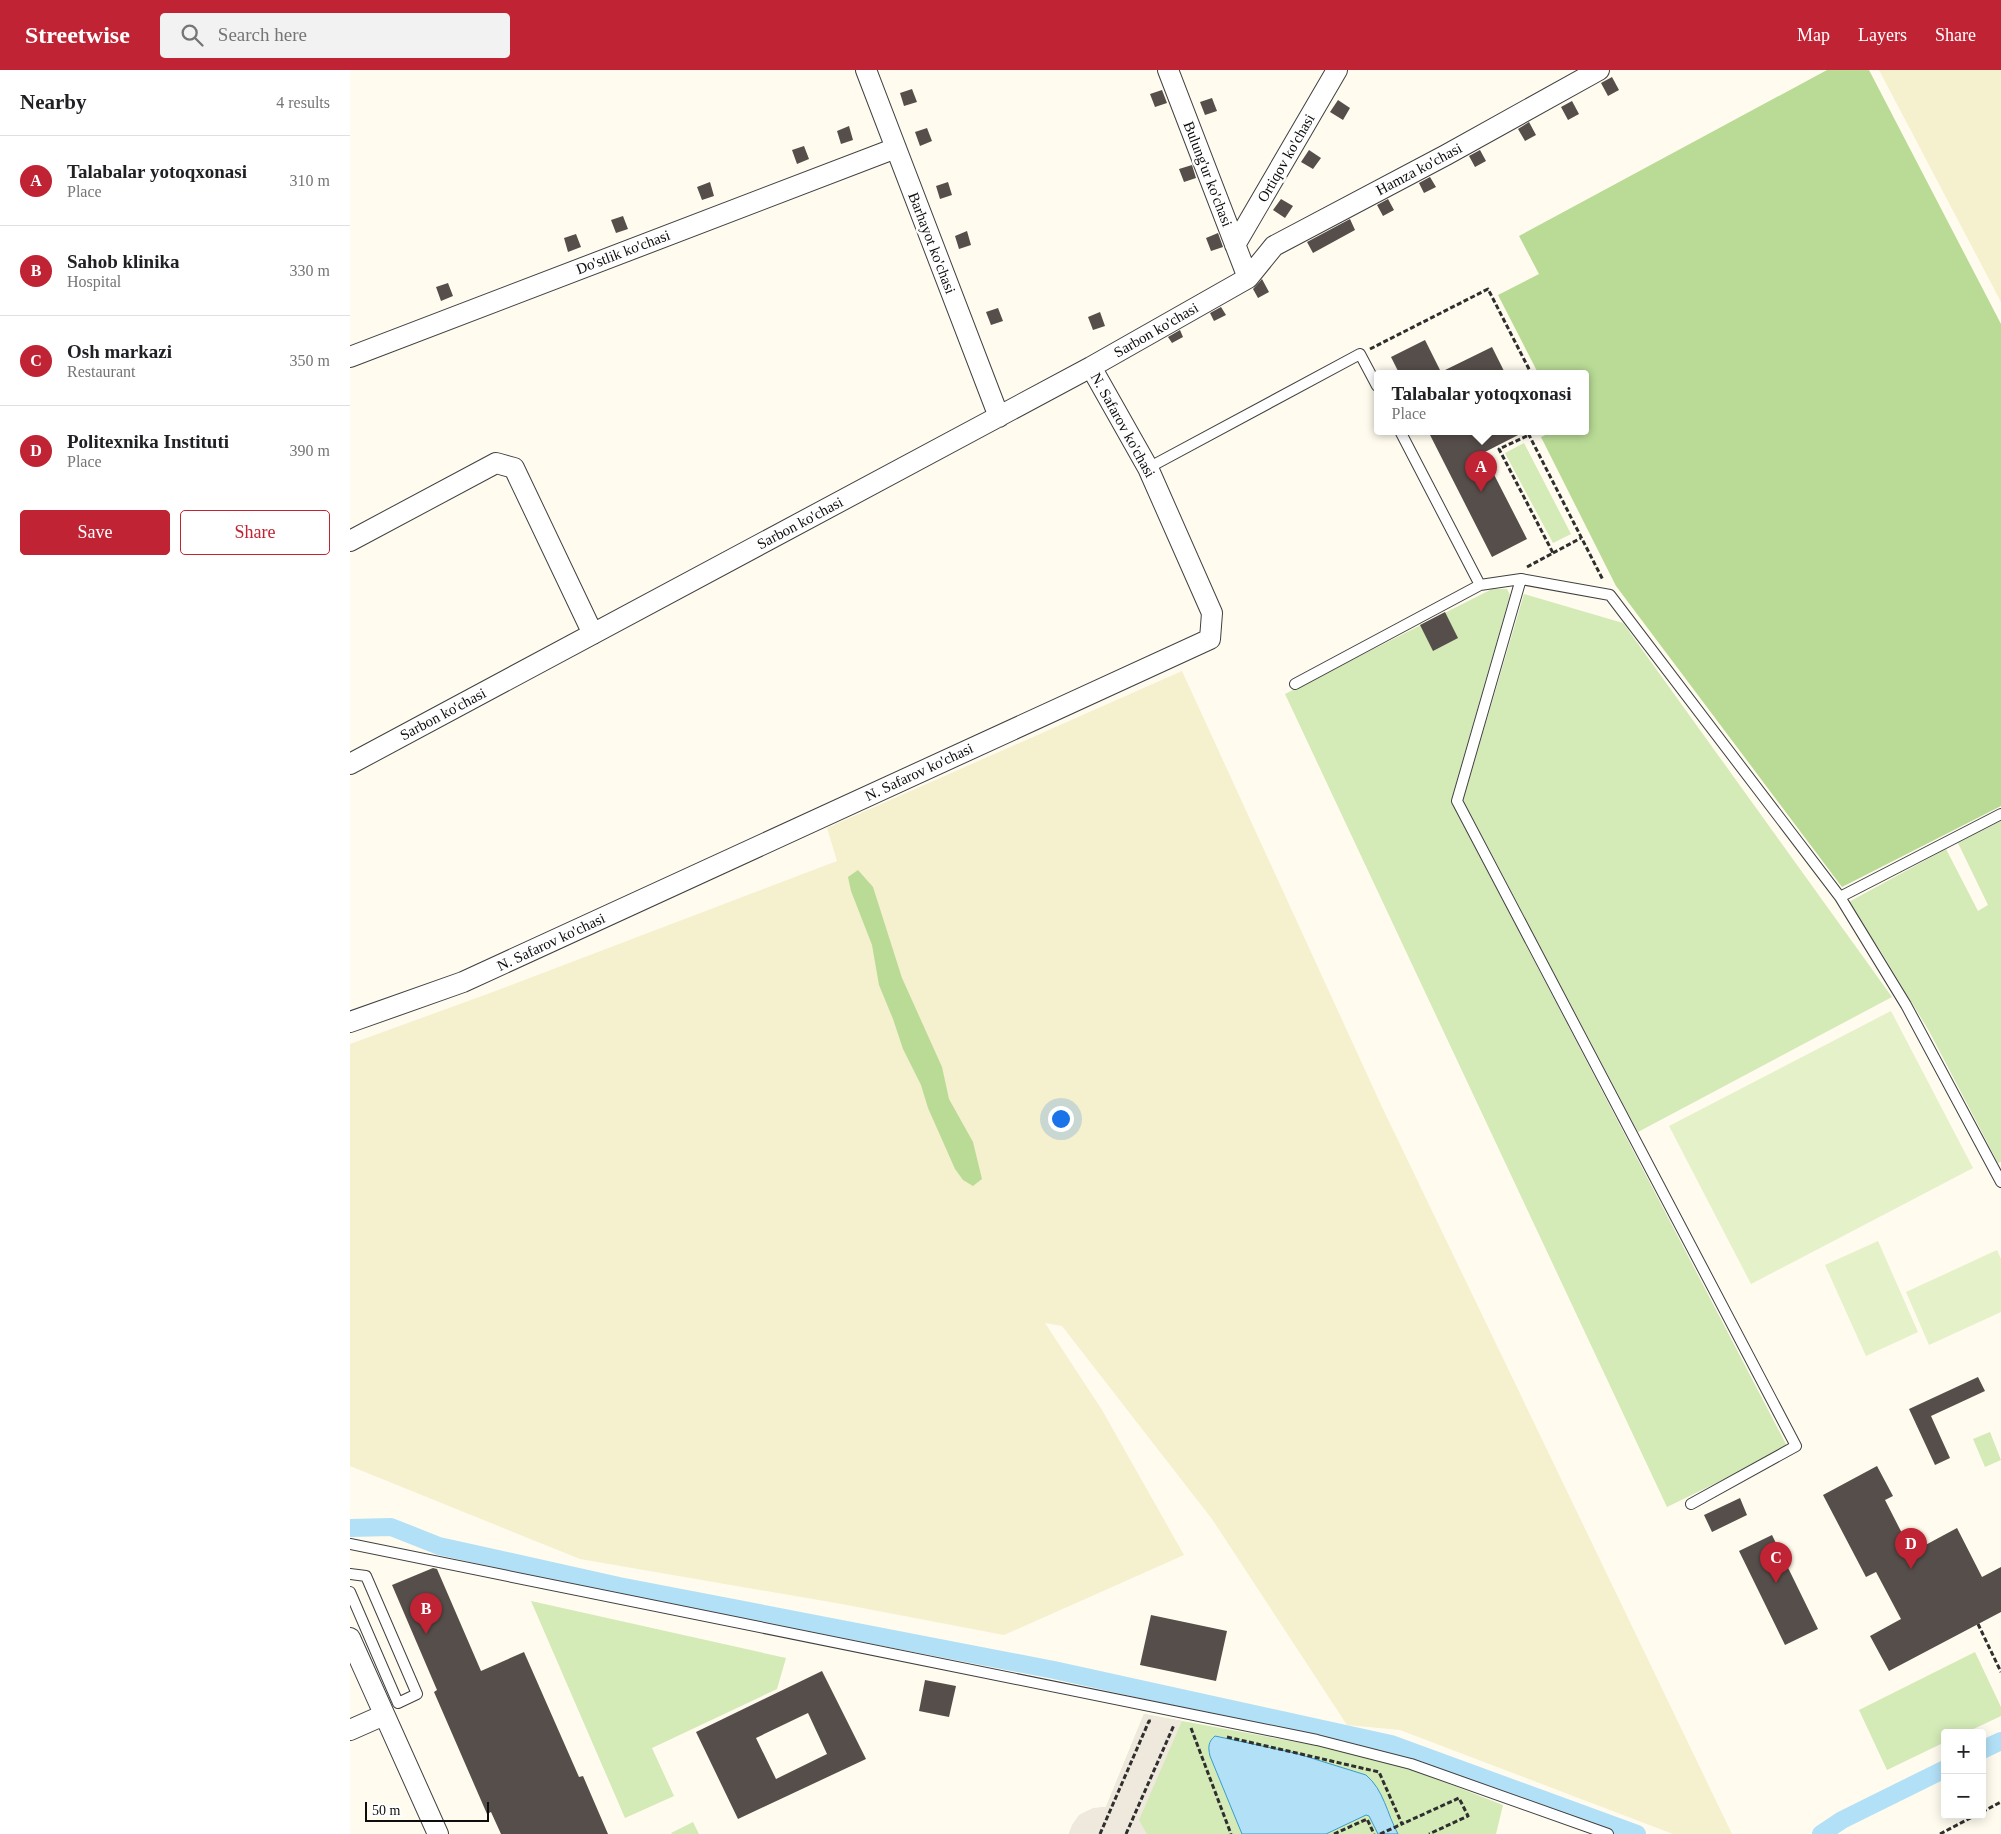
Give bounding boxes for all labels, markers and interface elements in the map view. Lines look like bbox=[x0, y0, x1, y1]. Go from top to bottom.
search box bbox=[160, 13, 510, 58]
icon: search bbox=[178, 21, 206, 49]
text: Streetwise bbox=[25, 22, 130, 48]
text: Search here bbox=[218, 24, 307, 45]
text: Map bbox=[1797, 25, 1830, 45]
text: Layers bbox=[1858, 25, 1907, 45]
text: Share bbox=[1935, 25, 1976, 45]
text: Nearby bbox=[20, 90, 87, 114]
text: 4 results bbox=[276, 94, 330, 111]
street label: Ortiqov ko'chasi bbox=[1254, 111, 1318, 205]
street label: Bulung'ur ko'chasi bbox=[1181, 119, 1235, 229]
street label: Hamza ko'chasi bbox=[1373, 140, 1465, 198]
text: Talabalar yotoqxonasi bbox=[67, 161, 247, 182]
text: A bbox=[30, 172, 42, 189]
text: 310 m bbox=[290, 172, 330, 189]
text: Place bbox=[67, 183, 102, 200]
street label: Barhayot ko'chasi bbox=[905, 190, 959, 296]
street label: Do'stlik ko'chasi bbox=[574, 227, 672, 277]
text: Sahob klinika bbox=[67, 251, 180, 272]
text: B bbox=[31, 262, 41, 279]
text: 330 m bbox=[290, 262, 330, 279]
text: Hospital bbox=[67, 273, 121, 290]
street label: Sarbon ko'chasi bbox=[1111, 299, 1201, 361]
text: Osh markazi bbox=[67, 341, 172, 362]
text: C bbox=[30, 352, 42, 369]
text: 350 m bbox=[290, 352, 330, 369]
text: Restaurant bbox=[67, 363, 135, 380]
street label: N. Safarov ko'chasi bbox=[1088, 370, 1158, 480]
popup bbox=[1374, 370, 1589, 435]
text: Talabalar yotoqxonasi bbox=[1391, 383, 1572, 404]
text: Place bbox=[1391, 405, 1426, 422]
text: Politexnika Instituti bbox=[67, 431, 229, 452]
text: D bbox=[30, 442, 42, 459]
text: 390 m bbox=[290, 442, 330, 459]
pin: A bbox=[1465, 451, 1497, 492]
text: Place bbox=[67, 453, 102, 470]
street label: Sarbon ko'chasi bbox=[754, 494, 846, 552]
button: Save bbox=[20, 510, 170, 555]
button: Share bbox=[180, 510, 330, 555]
street label: Sarbon ko'chasi bbox=[397, 685, 489, 743]
street label: N. Safarov ko'chasi bbox=[862, 740, 976, 804]
street label: N. Safarov ko'chasi bbox=[494, 910, 608, 974]
your location bbox=[1048, 1106, 1074, 1132]
pin: D bbox=[1895, 1528, 1927, 1569]
pin: C bbox=[1760, 1542, 1792, 1583]
pin: B bbox=[410, 1593, 442, 1634]
map controls bbox=[1941, 1729, 1986, 1819]
button: + bbox=[1941, 1729, 1986, 1774]
button: − bbox=[1941, 1774, 1986, 1819]
scale bar bbox=[365, 1799, 489, 1822]
text: 50 m bbox=[372, 1803, 400, 1818]

